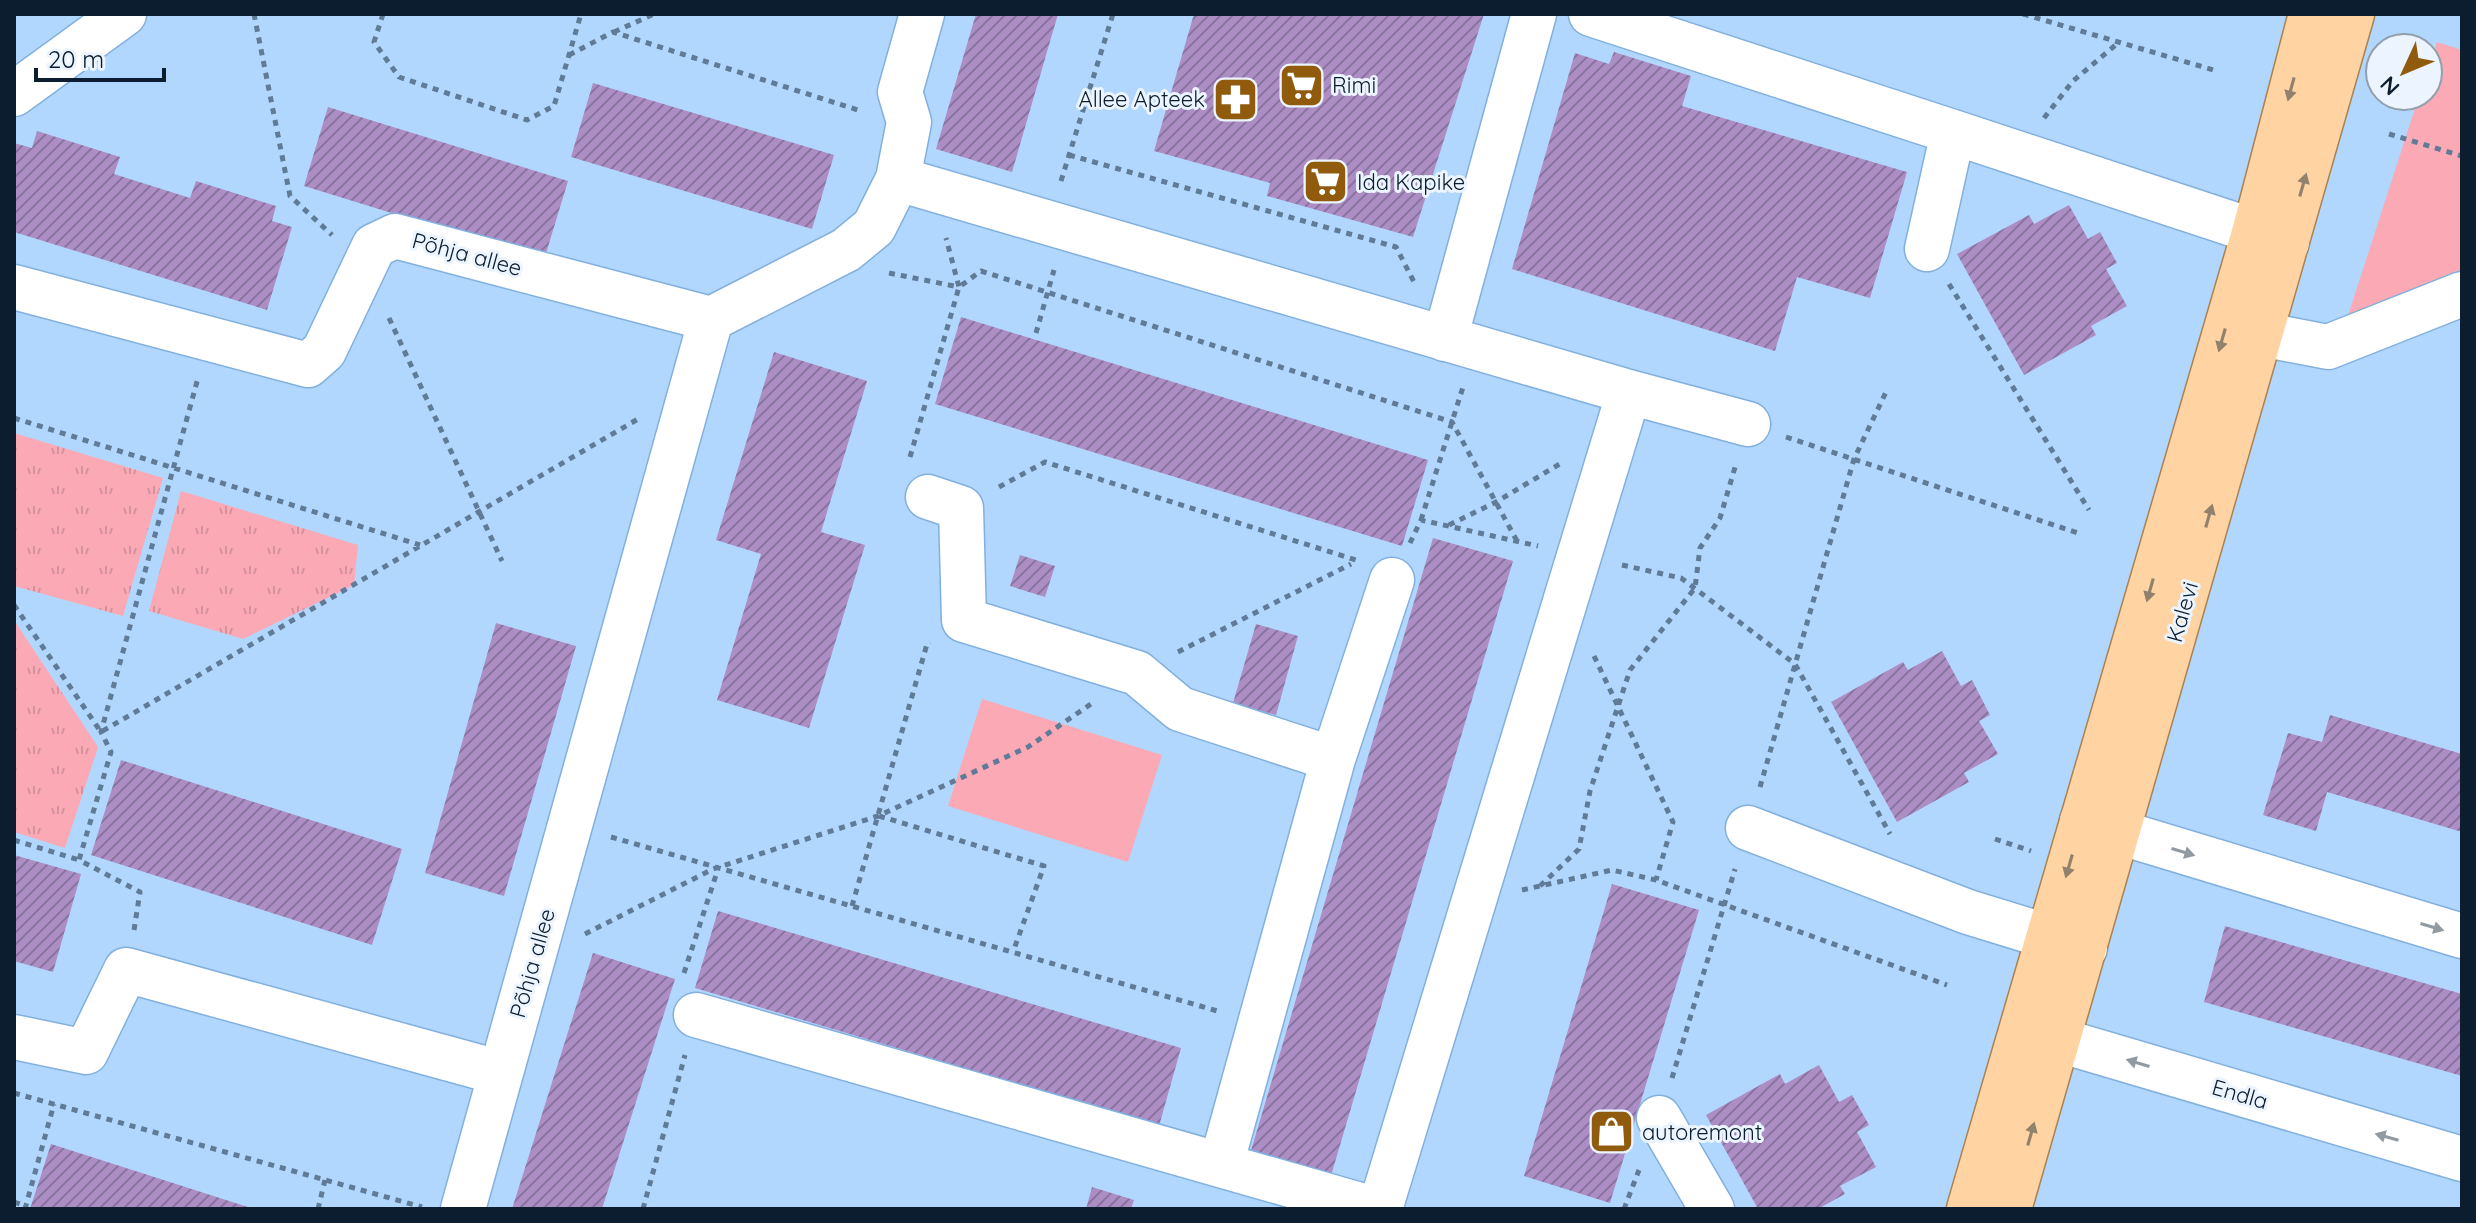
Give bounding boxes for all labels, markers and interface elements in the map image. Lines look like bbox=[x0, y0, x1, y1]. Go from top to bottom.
scale bar bbox=[36, 32, 164, 82]
north arrow bbox=[2364, 32, 2444, 112]
text: 20 m bbox=[48, 44, 104, 74]
supermarket icon: Rimi bbox=[1277, 61, 1325, 109]
text: N bbox=[2374, 70, 2405, 101]
place label: Rimi bbox=[1332, 71, 1376, 99]
pharmacy icon: Allee Apteek bbox=[1212, 75, 1260, 123]
one-way arrow bbox=[2285, 77, 2297, 102]
place label: Allee Apteek bbox=[1078, 85, 1205, 113]
supermarket icon: Ida Kapike bbox=[1302, 158, 1350, 206]
place label: Ida Kapike bbox=[1357, 168, 1465, 196]
one-way arrow bbox=[2297, 173, 2310, 197]
street label: Põhja allee bbox=[409, 226, 525, 282]
one-way arrow bbox=[2216, 328, 2228, 353]
one-way arrow bbox=[2203, 504, 2216, 528]
one-way arrow bbox=[2143, 578, 2156, 602]
street label: Kalevi bbox=[2160, 578, 2204, 646]
one-way arrow bbox=[2172, 846, 2196, 859]
one-way arrow bbox=[2062, 855, 2075, 879]
street label: Põhja allee bbox=[503, 905, 561, 1021]
one-way arrow bbox=[2421, 921, 2445, 934]
one-way arrow bbox=[2125, 1056, 2149, 1069]
street label: Endla bbox=[2209, 1073, 2271, 1115]
shop icon: autoremont bbox=[1587, 1108, 1635, 1156]
place label: autoremont bbox=[1642, 1118, 1762, 1146]
one-way arrow bbox=[2025, 1122, 2038, 1146]
one-way arrow bbox=[2375, 1130, 2399, 1143]

